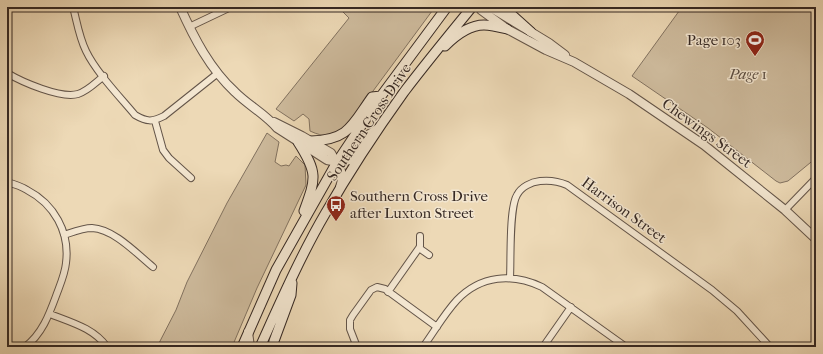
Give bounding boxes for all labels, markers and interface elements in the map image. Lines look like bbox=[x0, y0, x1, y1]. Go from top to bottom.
sports icon: Page 103 bbox=[744, 29, 766, 57]
place label: Page 103 bbox=[687, 31, 741, 49]
street label: Southern Cross Drive bbox=[323, 59, 415, 184]
park label: Page 1 bbox=[728, 65, 767, 83]
street label: Chewings Street bbox=[659, 94, 756, 172]
street label: Harrison Street bbox=[578, 173, 670, 247]
place label: Southern Cross Drive after Luxton Street bbox=[350, 187, 489, 222]
bus stop icon: Southern Cross Drive after Luxton Street bbox=[325, 194, 347, 222]

